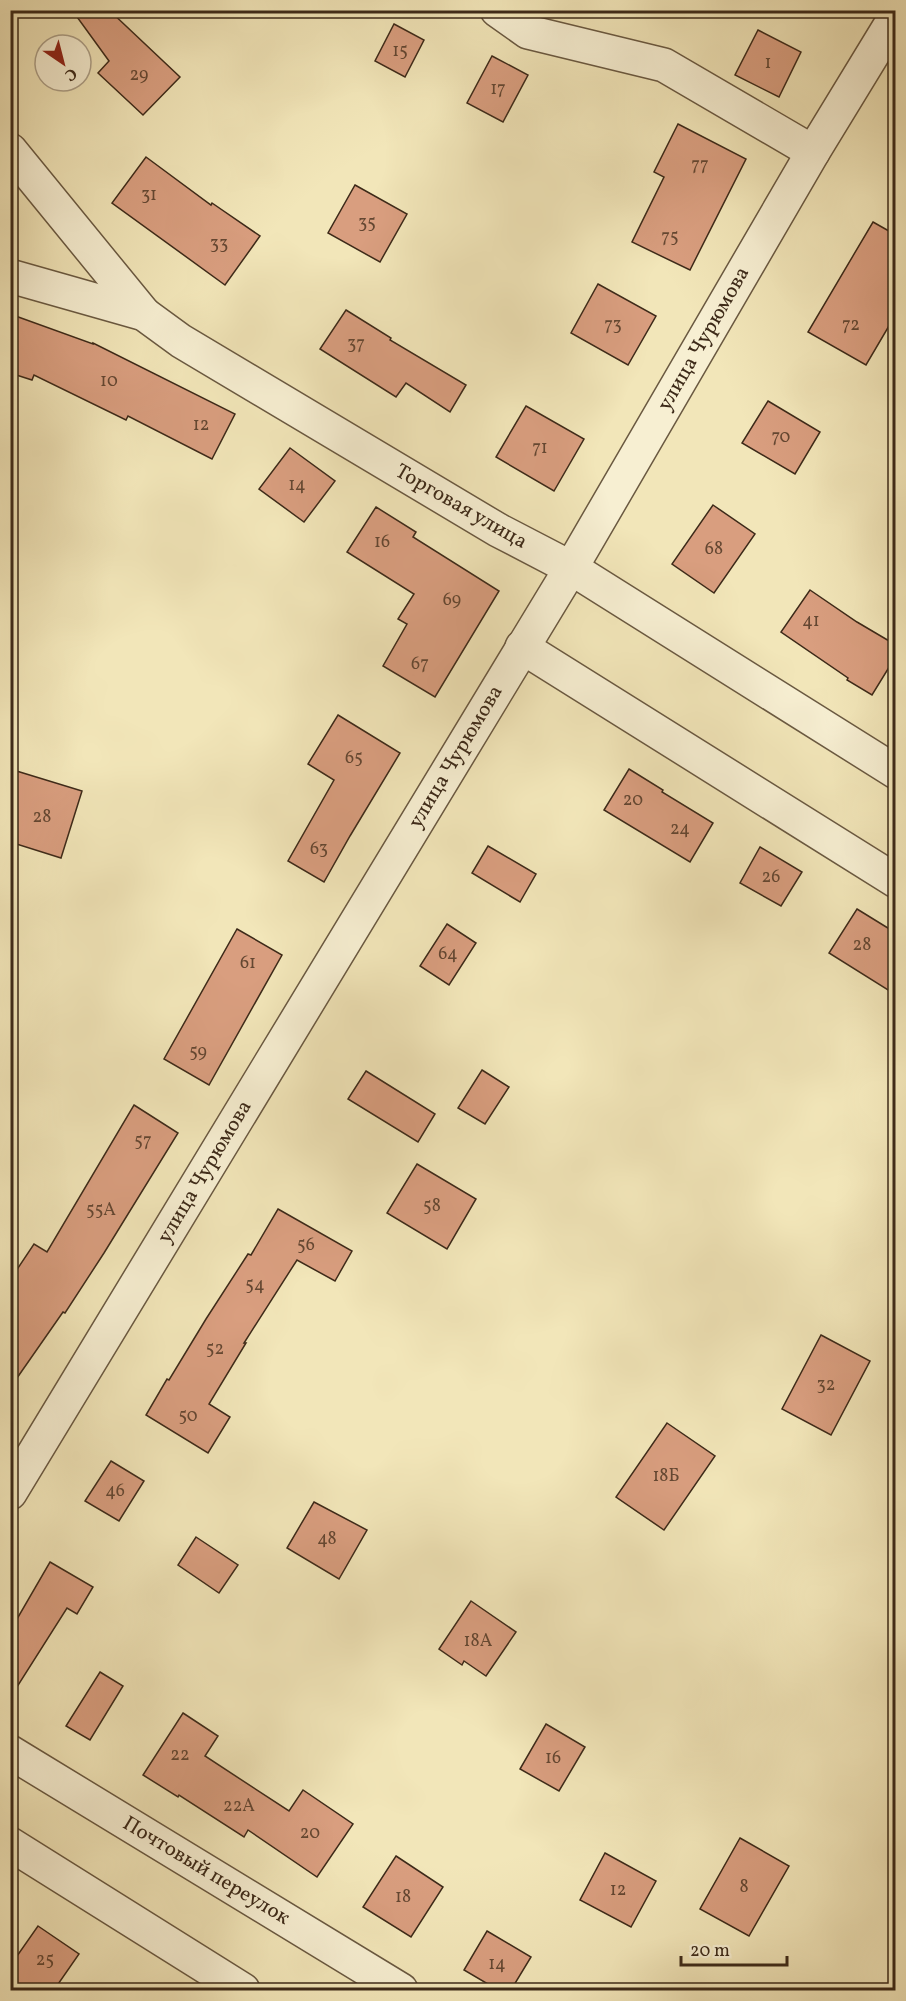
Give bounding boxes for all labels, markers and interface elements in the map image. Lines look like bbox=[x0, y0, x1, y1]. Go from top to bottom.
north arrow bbox=[33, 33, 93, 93]
house number: 15 bbox=[392, 39, 408, 64]
house number: 1 bbox=[765, 51, 771, 76]
text: С bbox=[60, 62, 81, 86]
house number: 29 bbox=[130, 63, 148, 88]
house number: 17 bbox=[490, 77, 506, 102]
house number: 77 bbox=[691, 153, 709, 178]
house number: 31 bbox=[141, 183, 157, 208]
house number: 35 bbox=[358, 211, 376, 236]
house number: 75 bbox=[661, 225, 679, 250]
house number: 33 bbox=[210, 232, 228, 257]
street label: улица Чурюмова bbox=[651, 261, 757, 417]
house number: 73 bbox=[604, 313, 622, 338]
house number: 72 bbox=[842, 313, 860, 338]
house number: 37 bbox=[347, 332, 365, 357]
house number: 10 bbox=[100, 369, 118, 394]
house number: 12 bbox=[193, 413, 209, 438]
house number: 70 bbox=[772, 425, 791, 450]
house number: 71 bbox=[532, 436, 548, 461]
street label: Торговая улица bbox=[390, 457, 532, 557]
house number: 14 bbox=[288, 473, 306, 498]
house number: 16 bbox=[374, 530, 390, 555]
house number: 68 bbox=[705, 537, 723, 562]
house number: 69 bbox=[443, 588, 461, 613]
house number: 41 bbox=[802, 609, 820, 634]
house number: 67 bbox=[411, 652, 429, 677]
street label: улица Чурюмова bbox=[402, 680, 510, 834]
house number: 65 bbox=[345, 746, 363, 771]
house number: 20 bbox=[623, 788, 643, 813]
house number: 28 bbox=[33, 805, 51, 830]
house number: 24 bbox=[670, 817, 690, 842]
house number: 63 bbox=[310, 837, 328, 862]
house number: 26 bbox=[762, 865, 780, 890]
house number: 28 bbox=[853, 933, 871, 958]
house number: 64 bbox=[438, 942, 458, 967]
house number: 61 bbox=[240, 951, 256, 976]
house number: 59 bbox=[189, 1040, 207, 1065]
street label: улица Чурюмова bbox=[151, 1095, 259, 1249]
house number: 57 bbox=[134, 1129, 152, 1154]
house number: 58 bbox=[423, 1194, 441, 1219]
house number: 55А bbox=[86, 1198, 116, 1223]
house number: 56 bbox=[297, 1233, 315, 1258]
house number: 54 bbox=[245, 1273, 265, 1298]
house number: 52 bbox=[206, 1337, 224, 1362]
house number: 32 bbox=[817, 1373, 835, 1398]
house number: 50 bbox=[178, 1404, 198, 1429]
house number: 18Б bbox=[652, 1464, 680, 1489]
house number: 46 bbox=[105, 1479, 125, 1504]
house number: 48 bbox=[317, 1527, 337, 1552]
house number: 18А bbox=[464, 1629, 493, 1654]
house number: 22 bbox=[170, 1743, 190, 1768]
house number: 16 bbox=[545, 1746, 561, 1771]
house number: 22А bbox=[223, 1794, 255, 1819]
street label: Почтовый переулок bbox=[117, 1809, 295, 1933]
house number: 20 bbox=[300, 1821, 320, 1846]
house number: 8 bbox=[739, 1875, 749, 1900]
house number: 12 bbox=[610, 1878, 626, 1903]
house number: 18 bbox=[395, 1885, 411, 1910]
scale bar bbox=[681, 1929, 788, 1967]
text: 20 m bbox=[690, 1939, 730, 1964]
house number: 25 bbox=[36, 1948, 54, 1973]
house number: 14 bbox=[488, 1952, 506, 1977]

